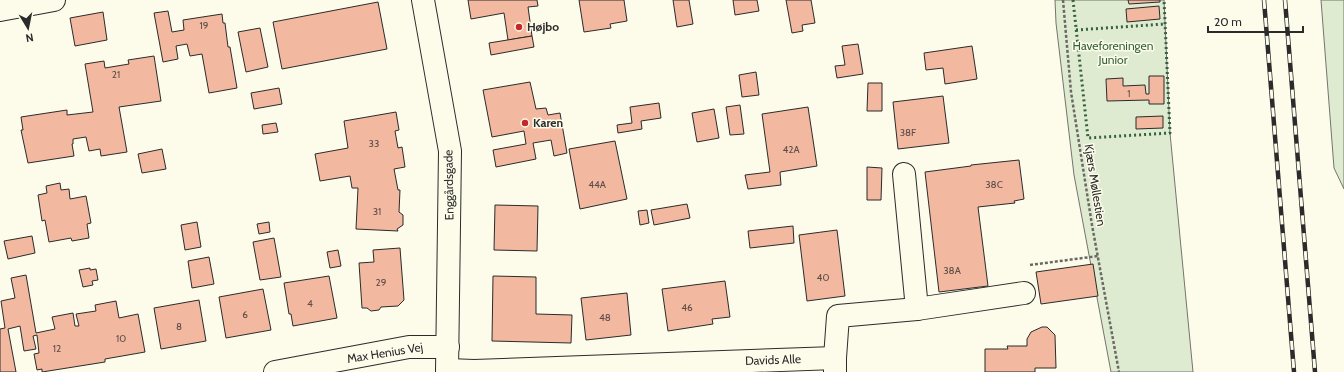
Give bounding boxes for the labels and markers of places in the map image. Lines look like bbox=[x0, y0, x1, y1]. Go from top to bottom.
place label: Højbo bbox=[527, 19, 559, 34]
marker: Højbo bbox=[514, 22, 524, 32]
place label: Karen bbox=[533, 115, 563, 130]
marker: Karen bbox=[520, 118, 530, 128]

